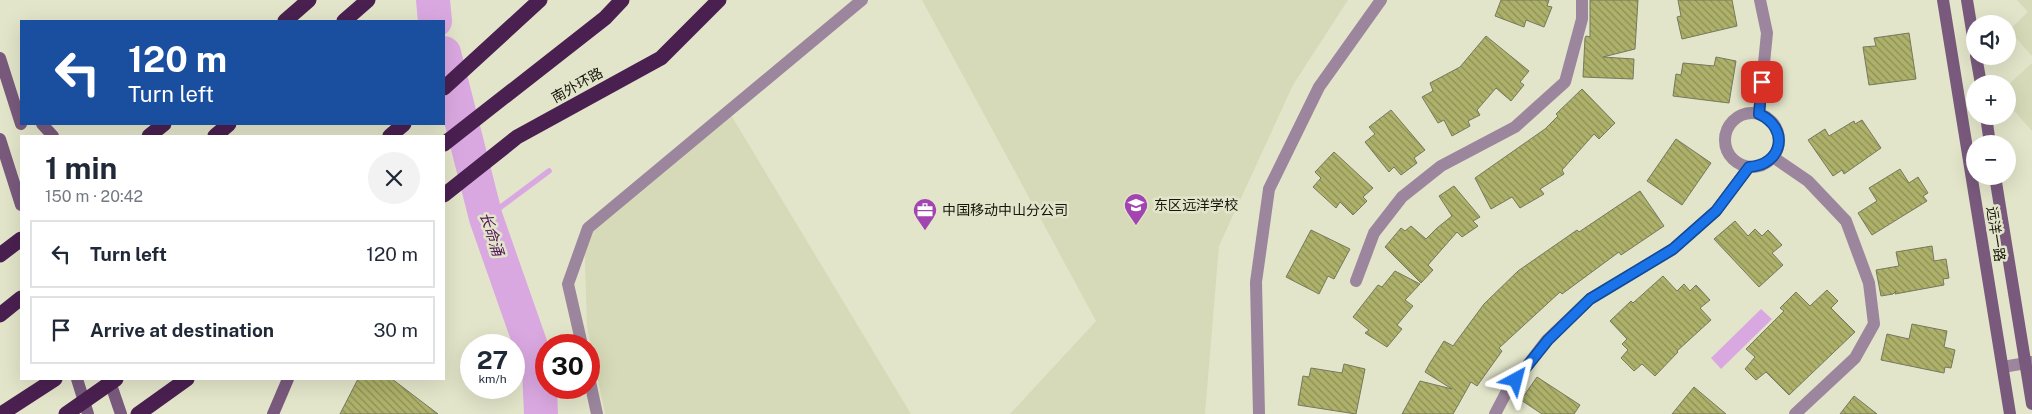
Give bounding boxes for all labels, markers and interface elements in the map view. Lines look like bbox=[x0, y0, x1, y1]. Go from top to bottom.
map controls bbox=[1966, 15, 2016, 185]
button: sound bbox=[1966, 15, 2016, 65]
text: 120 m bbox=[128, 39, 227, 80]
icon: left bbox=[45, 40, 110, 105]
pin bbox=[1741, 61, 1783, 103]
street label: 南外环路 bbox=[549, 64, 605, 106]
icon: arrive bbox=[1748, 68, 1776, 96]
button: + bbox=[1966, 75, 2016, 125]
text: Turn left bbox=[128, 81, 214, 107]
button: − bbox=[1966, 135, 2016, 185]
text: 1 min bbox=[45, 150, 117, 186]
button: close bbox=[368, 152, 420, 204]
text: 150 m · 20:42 bbox=[45, 187, 143, 206]
school or university icon: 东区远洋学校 bbox=[1123, 192, 1149, 226]
office icon: 中国移动中山分公司 bbox=[912, 197, 938, 231]
place label: 东区远洋学校 bbox=[1154, 197, 1238, 213]
place label: 中国移动中山分公司 bbox=[942, 202, 1068, 218]
street label: 远洋一路 bbox=[1984, 205, 2008, 263]
water label: 长命涌 bbox=[477, 210, 508, 260]
icon: left bbox=[47, 240, 75, 268]
text: Turn left bbox=[90, 243, 167, 265]
text: 120 m bbox=[366, 243, 418, 265]
icon: arrive bbox=[47, 316, 75, 344]
text: Arrive at destination bbox=[90, 319, 274, 341]
text: 30 m bbox=[373, 319, 418, 341]
speed limit sign: 30 bbox=[535, 334, 600, 399]
text: 27 bbox=[477, 345, 508, 375]
position arrow bbox=[1489, 353, 1541, 405]
text: km/h bbox=[478, 372, 507, 386]

